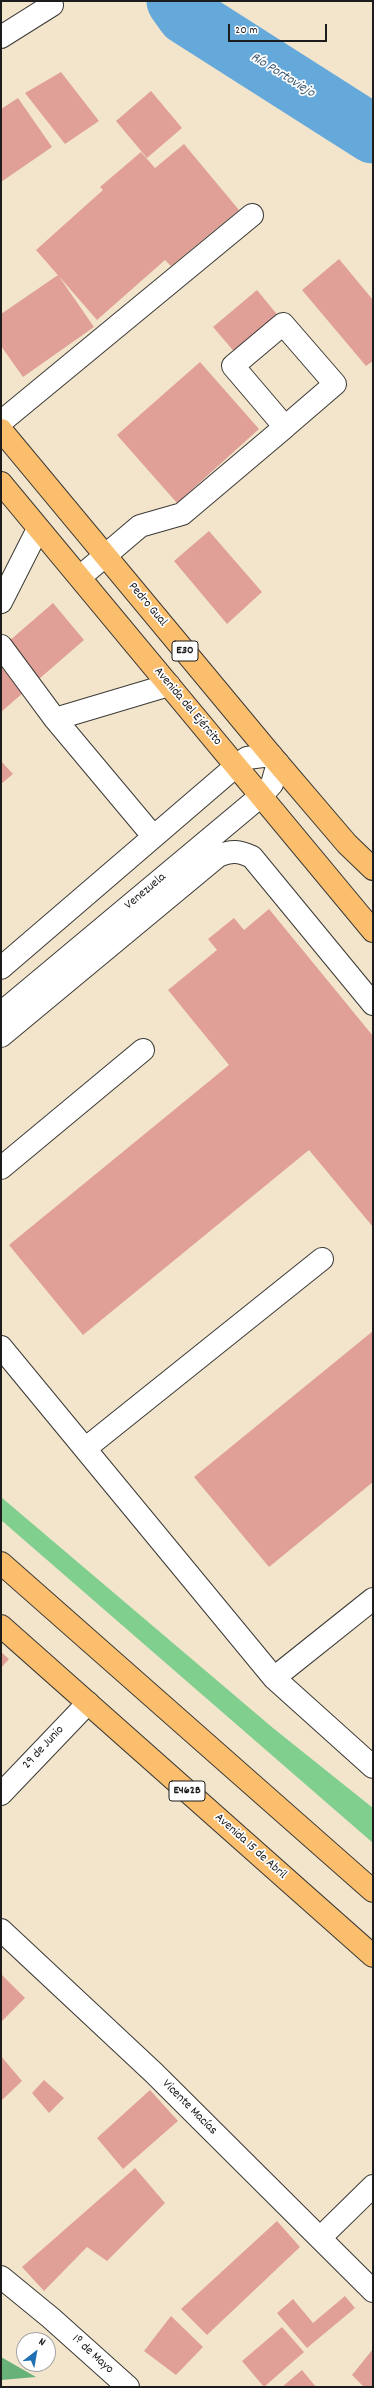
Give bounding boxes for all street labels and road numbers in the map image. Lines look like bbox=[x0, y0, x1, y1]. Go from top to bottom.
street label: Pedro Gual bbox=[124, 580, 170, 630]
road number: E30 bbox=[172, 641, 198, 661]
street label: Avenida del Ejército bbox=[150, 665, 224, 749]
street label: Venezuela bbox=[122, 870, 170, 914]
street label: 29 de Junio bbox=[20, 1723, 68, 1773]
road number: E462B bbox=[169, 1781, 205, 1801]
street label: Avenida 15 de Abril bbox=[211, 1811, 289, 1883]
street label: Vicente Macías bbox=[158, 2077, 220, 2139]
street label: 1º de Mayo bbox=[68, 2332, 116, 2378]

